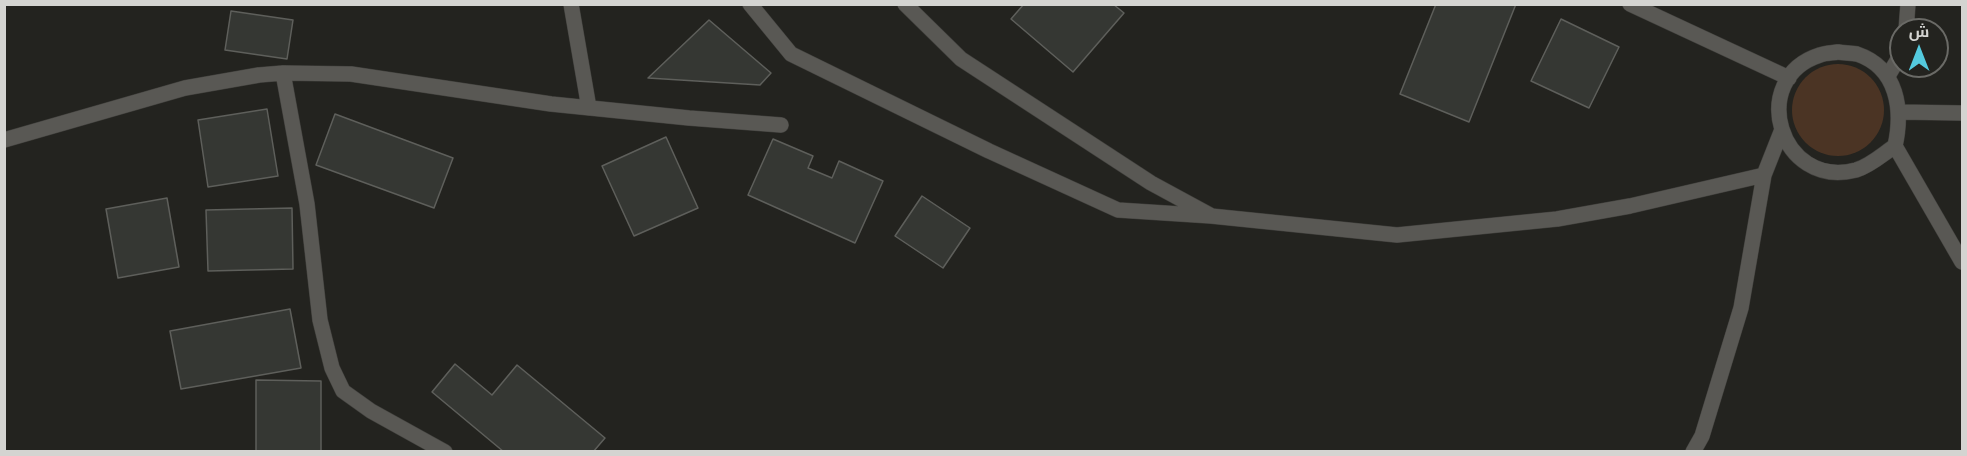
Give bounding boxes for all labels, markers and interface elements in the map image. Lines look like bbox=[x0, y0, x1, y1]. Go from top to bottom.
north arrow bbox=[1889, 18, 1949, 78]
text: ش bbox=[1909, 22, 1929, 41]

